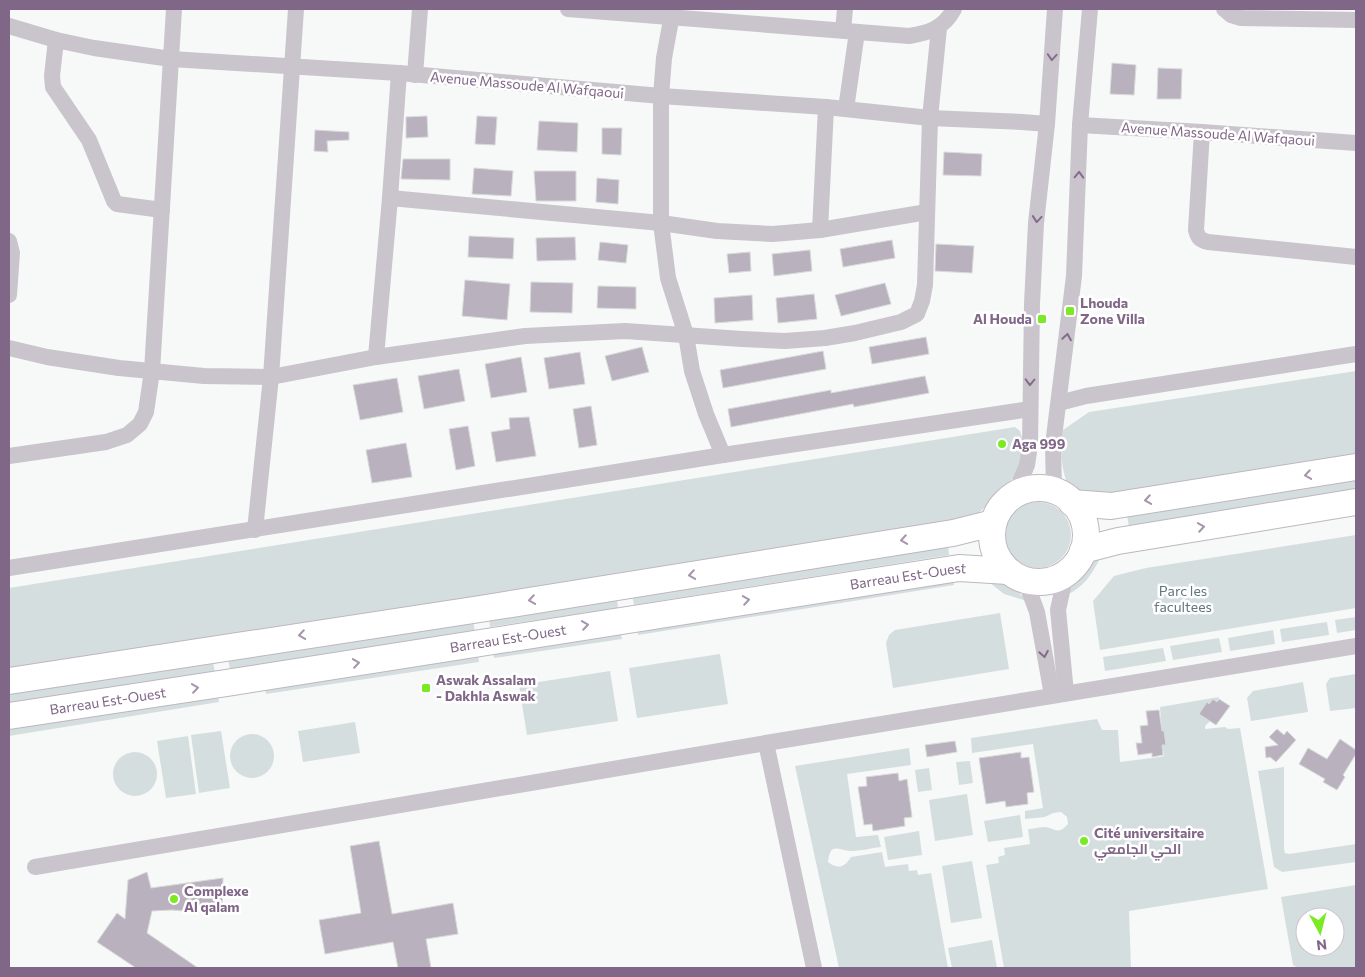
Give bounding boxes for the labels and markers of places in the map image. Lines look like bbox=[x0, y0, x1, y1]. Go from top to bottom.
place label: Lhouda Zone Villa bbox=[1080, 294, 1145, 327]
marker: Lhouda Zone Villa bbox=[1064, 305, 1076, 317]
place label: Al Houda bbox=[973, 310, 1032, 327]
marker: Al Houda bbox=[1036, 313, 1048, 325]
place label: Aga 999 bbox=[1012, 435, 1066, 452]
marker: Aga 999 bbox=[996, 438, 1008, 450]
place label: Aswak Assalam - Dakhla Aswak bbox=[436, 671, 536, 704]
marker: Aswak Assalam - Dakhla Aswak bbox=[420, 682, 432, 694]
place label: Cité universitaire الحي الجامعي bbox=[1094, 824, 1204, 861]
marker: Cité universitaire الحي الجامعي bbox=[1078, 835, 1090, 847]
place label: Complexe Al qalam bbox=[184, 882, 249, 915]
marker: Complexe Al qalam bbox=[168, 893, 180, 905]

